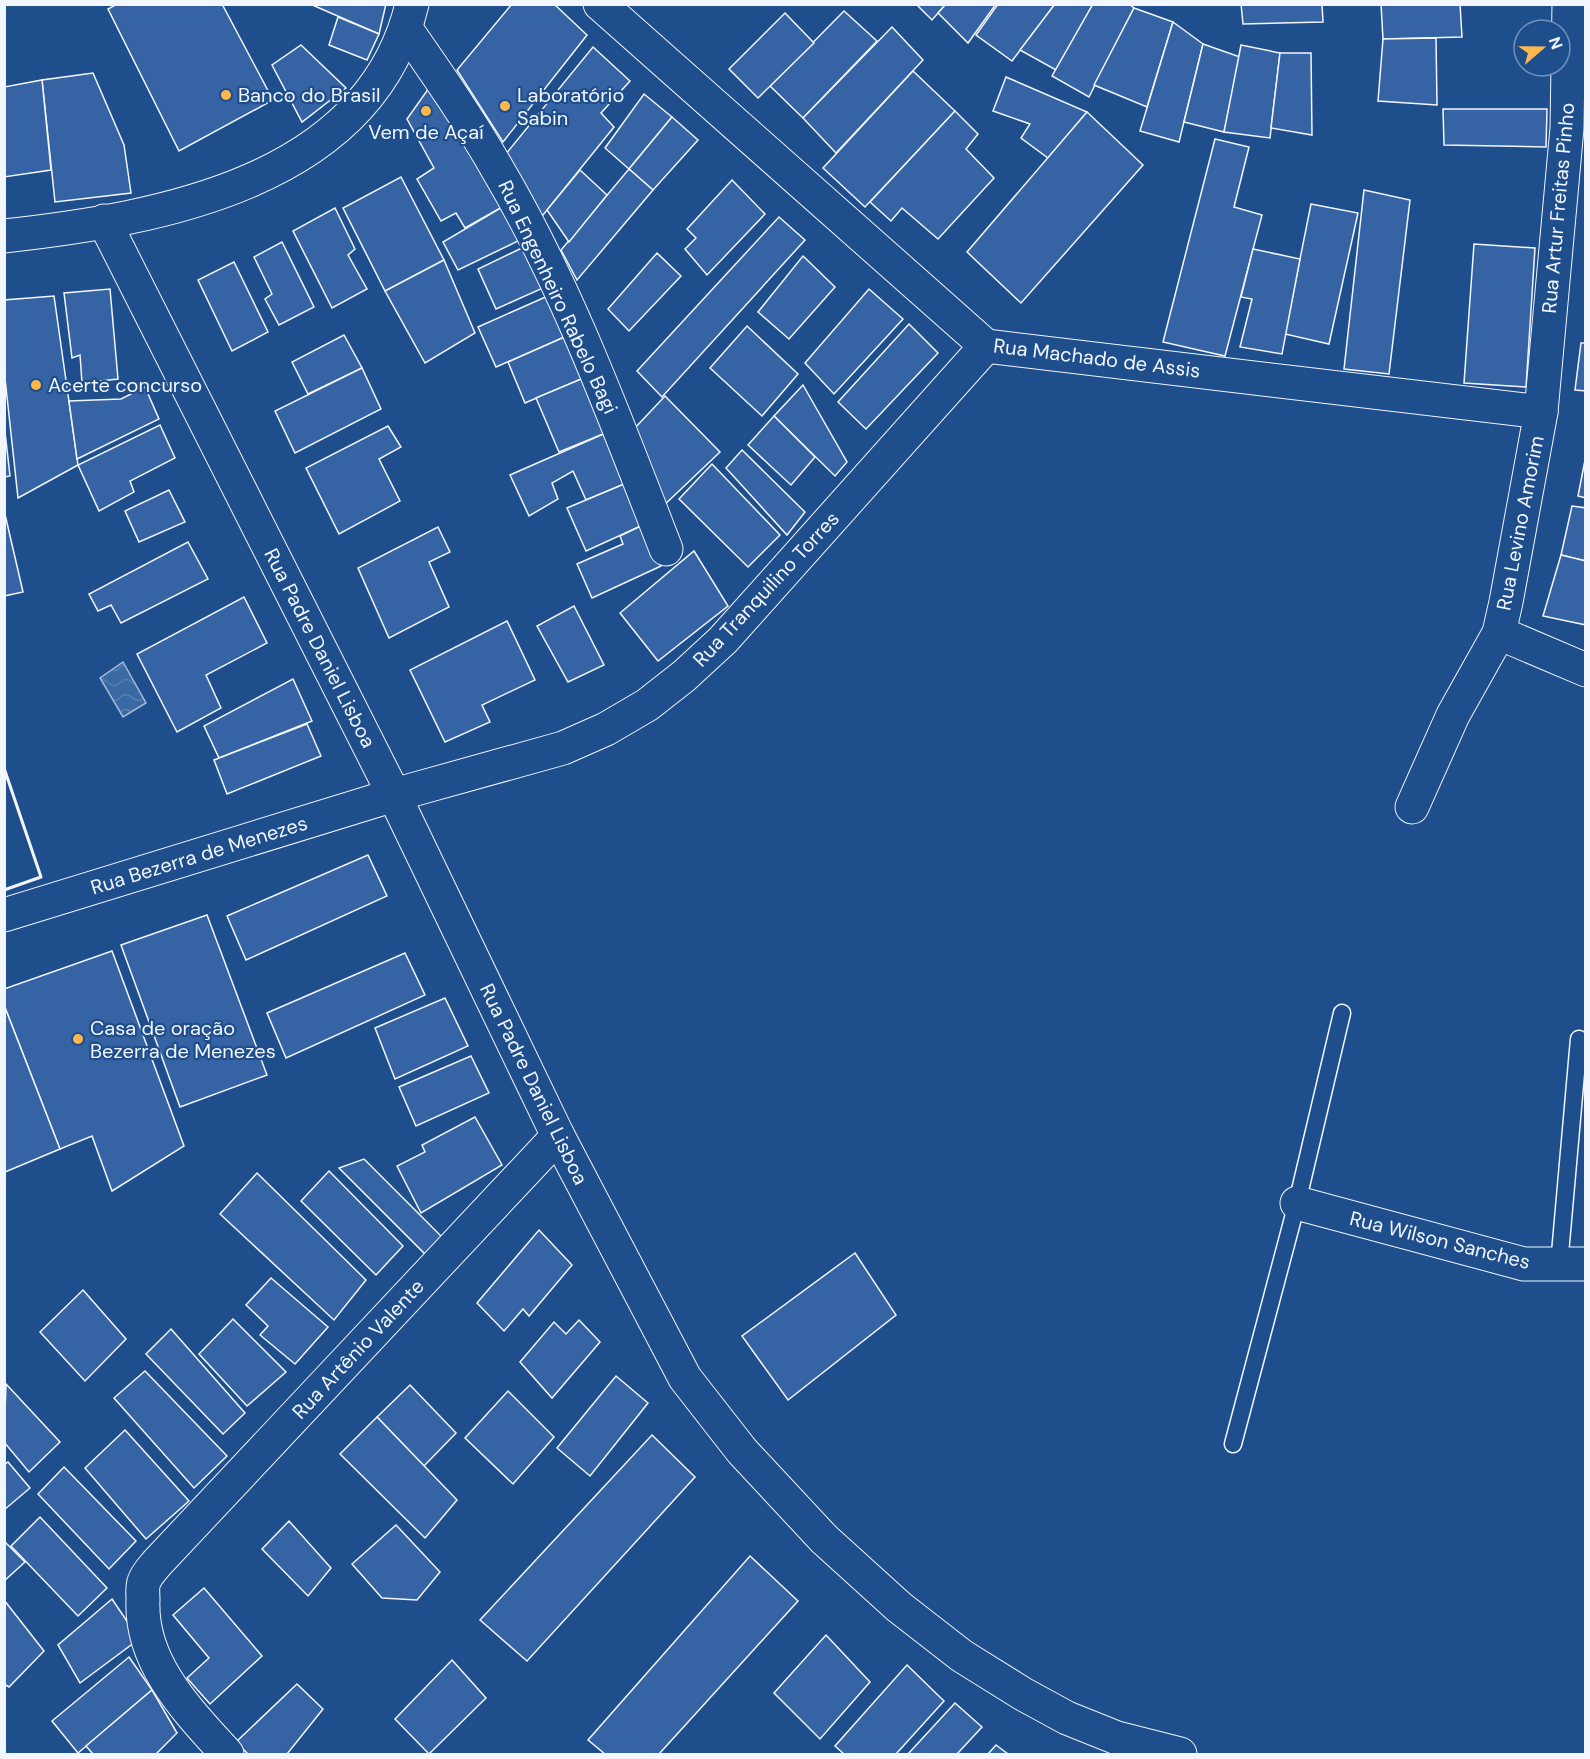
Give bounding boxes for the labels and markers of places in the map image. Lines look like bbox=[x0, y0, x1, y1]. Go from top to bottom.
place label: Banco do Brasil bbox=[238, 82, 380, 108]
place label: Laboratório Sabin bbox=[517, 82, 624, 131]
marker: Banco do Brasil bbox=[219, 88, 233, 102]
marker: Laboratório Sabin bbox=[498, 99, 512, 113]
marker: Vem de Açaí bbox=[419, 104, 433, 118]
place label: Vem de Açaí bbox=[368, 119, 484, 145]
place label: Acerte concurso bbox=[48, 372, 202, 398]
marker: Acerte concurso bbox=[29, 378, 43, 392]
place label: Casa de oração Bezerra de Menezes bbox=[90, 1015, 276, 1064]
marker: Casa de oração Bezerra de Menezes bbox=[71, 1032, 85, 1046]

